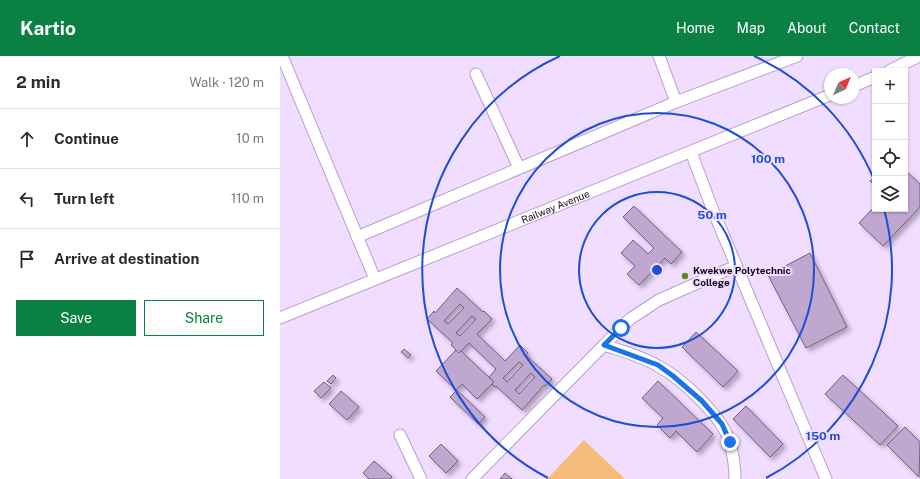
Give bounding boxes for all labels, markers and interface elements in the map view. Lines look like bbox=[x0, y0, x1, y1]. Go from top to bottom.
text: Kartio bbox=[20, 17, 76, 39]
text: Home bbox=[676, 20, 715, 36]
text: Map bbox=[737, 20, 765, 36]
text: About bbox=[787, 20, 827, 36]
text: Contact bbox=[849, 20, 900, 36]
north arrow bbox=[824, 68, 860, 104]
map controls bbox=[872, 68, 908, 212]
button: + bbox=[872, 68, 908, 104]
text: 2 min bbox=[16, 72, 61, 92]
text: Walk · 120 m bbox=[189, 75, 264, 90]
button: − bbox=[872, 104, 908, 140]
icon: ahead bbox=[16, 128, 38, 150]
text: Continue bbox=[54, 130, 119, 147]
text: 10 m bbox=[236, 131, 264, 146]
button: locate bbox=[872, 140, 908, 176]
text: 100 m bbox=[751, 152, 785, 166]
button: layers bbox=[872, 176, 908, 212]
street label: Railway Avenue bbox=[519, 187, 592, 226]
icon: left bbox=[16, 188, 38, 210]
text: Turn left bbox=[54, 190, 115, 207]
text: 110 m bbox=[231, 191, 264, 206]
text: 50 m bbox=[697, 208, 727, 222]
icon: arrive bbox=[16, 248, 38, 270]
text: Arrive at destination bbox=[54, 250, 199, 267]
centre of rings bbox=[650, 263, 664, 277]
place label: Kwekwe Polytechnic College bbox=[693, 264, 792, 288]
marker: Kwekwe Polytechnic College bbox=[680, 271, 690, 281]
button: Save bbox=[16, 300, 136, 336]
button: Share bbox=[144, 300, 264, 336]
route start bbox=[612, 319, 630, 337]
text: 150 m bbox=[806, 429, 840, 443]
route end bbox=[721, 433, 739, 451]

